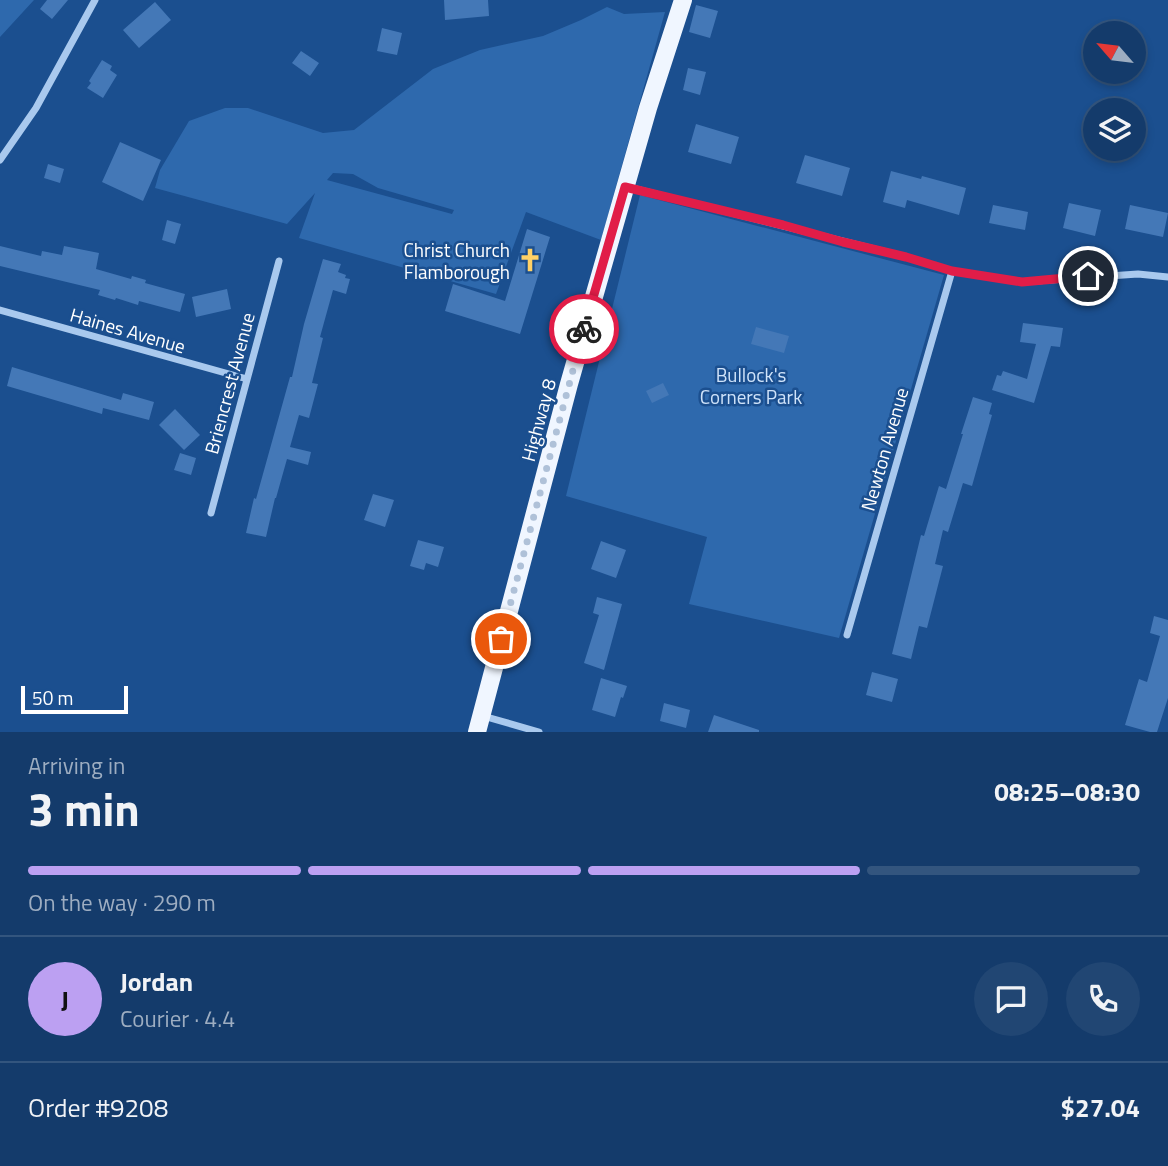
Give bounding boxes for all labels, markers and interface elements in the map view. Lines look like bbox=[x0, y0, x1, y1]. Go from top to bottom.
north arrow bbox=[1083, 21, 1146, 84]
map controls bbox=[1083, 21, 1146, 161]
button: layers bbox=[1083, 98, 1146, 161]
place label: Christ Church Flamborough bbox=[404, 235, 510, 286]
church icon: Christ Church Flamborough bbox=[516, 246, 544, 274]
pin bbox=[1058, 246, 1118, 306]
icon: home bbox=[1069, 257, 1107, 295]
courier bbox=[549, 294, 619, 364]
street label: Haines Avenue bbox=[67, 300, 189, 360]
street label: Briencrest Avenue bbox=[196, 309, 262, 457]
icon: bike bbox=[565, 310, 603, 348]
park label: Bullock's Corners Park bbox=[700, 360, 802, 411]
street label: Highway 8 bbox=[513, 375, 563, 465]
street label: Newton Avenue bbox=[853, 384, 915, 514]
pin bbox=[471, 609, 531, 669]
icon: bag bbox=[482, 620, 520, 658]
scale bar bbox=[21, 683, 128, 715]
text: 50 m bbox=[32, 683, 73, 712]
text: Arriving in bbox=[28, 748, 125, 783]
text: 08:25–08:30 bbox=[994, 772, 1140, 811]
text: 3 min bbox=[28, 774, 140, 844]
text: On the way · 290 m bbox=[28, 885, 216, 920]
text: Jordan bbox=[120, 962, 193, 1001]
button: chat bbox=[974, 962, 1048, 1036]
button: phone bbox=[1066, 962, 1140, 1036]
text: J bbox=[61, 980, 69, 1019]
text: Courier · 4.4 bbox=[120, 1001, 235, 1036]
text: Order #9208 bbox=[28, 1088, 168, 1127]
text: $27.04 bbox=[1061, 1088, 1140, 1127]

